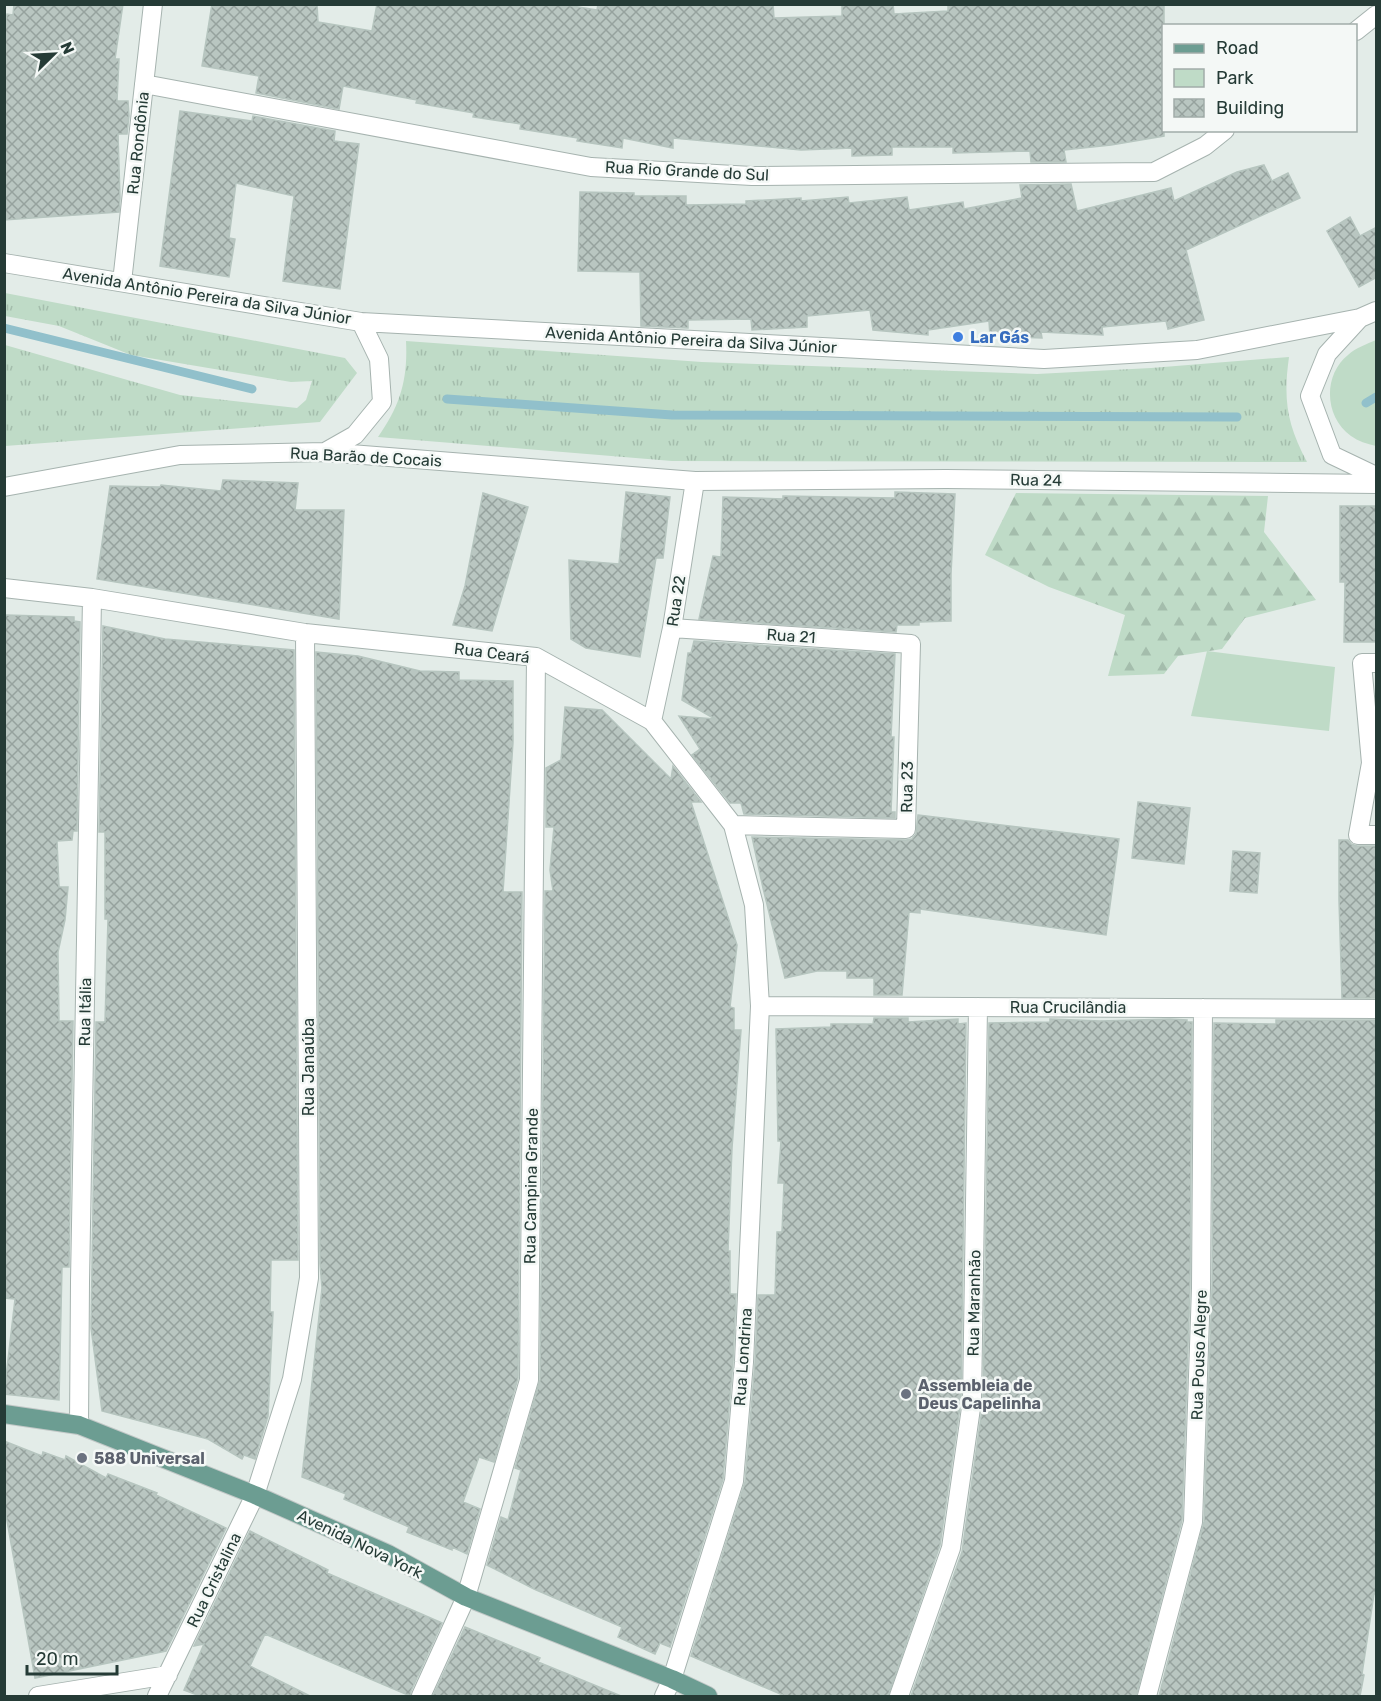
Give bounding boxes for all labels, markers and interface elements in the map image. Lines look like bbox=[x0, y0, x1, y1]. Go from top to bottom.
north arrow bbox=[24, 24, 84, 84]
legend bbox=[1162, 24, 1357, 132]
text: Road bbox=[1216, 37, 1259, 59]
text: N bbox=[56, 39, 78, 57]
text: Park bbox=[1216, 67, 1254, 89]
street label: Rua Rondônia bbox=[123, 91, 153, 195]
text: Building bbox=[1216, 97, 1284, 119]
street label: Rua Rio Grande do Sul bbox=[605, 157, 769, 185]
street label: Avenida Antônio Pereira da Silva Júnior bbox=[61, 264, 353, 328]
street label: Avenida Antônio Pereira da Silva Júnior bbox=[545, 323, 837, 357]
place label: Lar Gás bbox=[970, 328, 1029, 347]
marker: Lar Gás bbox=[951, 330, 965, 344]
street label: Rua Barão de Cocais bbox=[289, 444, 443, 470]
street label: Rua 24 bbox=[1010, 470, 1062, 490]
street label: Rua 22 bbox=[663, 574, 689, 628]
street label: Rua 21 bbox=[766, 625, 816, 647]
street label: Rua Ceará bbox=[453, 639, 531, 667]
street label: Rua 23 bbox=[897, 761, 917, 813]
street label: Rua Itália bbox=[75, 977, 95, 1047]
street label: Rua Crucilândia bbox=[1010, 998, 1126, 1017]
street label: Rua Janaúba bbox=[299, 1018, 318, 1116]
street label: Rua Campina Grande bbox=[520, 1108, 542, 1264]
street label: Rua Maranhão bbox=[964, 1250, 984, 1356]
street label: Rua Pouso Alegre bbox=[1187, 1289, 1211, 1421]
street label: Rua Londrina bbox=[730, 1307, 756, 1407]
place label: Assembleia de Deus Capelinha bbox=[918, 1376, 1041, 1413]
marker: Assembleia de Deus Capelinha bbox=[899, 1387, 913, 1401]
place label: 588 Universal bbox=[94, 1449, 205, 1468]
marker: 588 Universal bbox=[75, 1451, 89, 1465]
street label: Avenida Nova York bbox=[294, 1505, 426, 1583]
street label: Rua Cristalina bbox=[183, 1530, 245, 1630]
scale bar bbox=[27, 1638, 117, 1676]
text: 20 m bbox=[36, 1648, 78, 1670]

